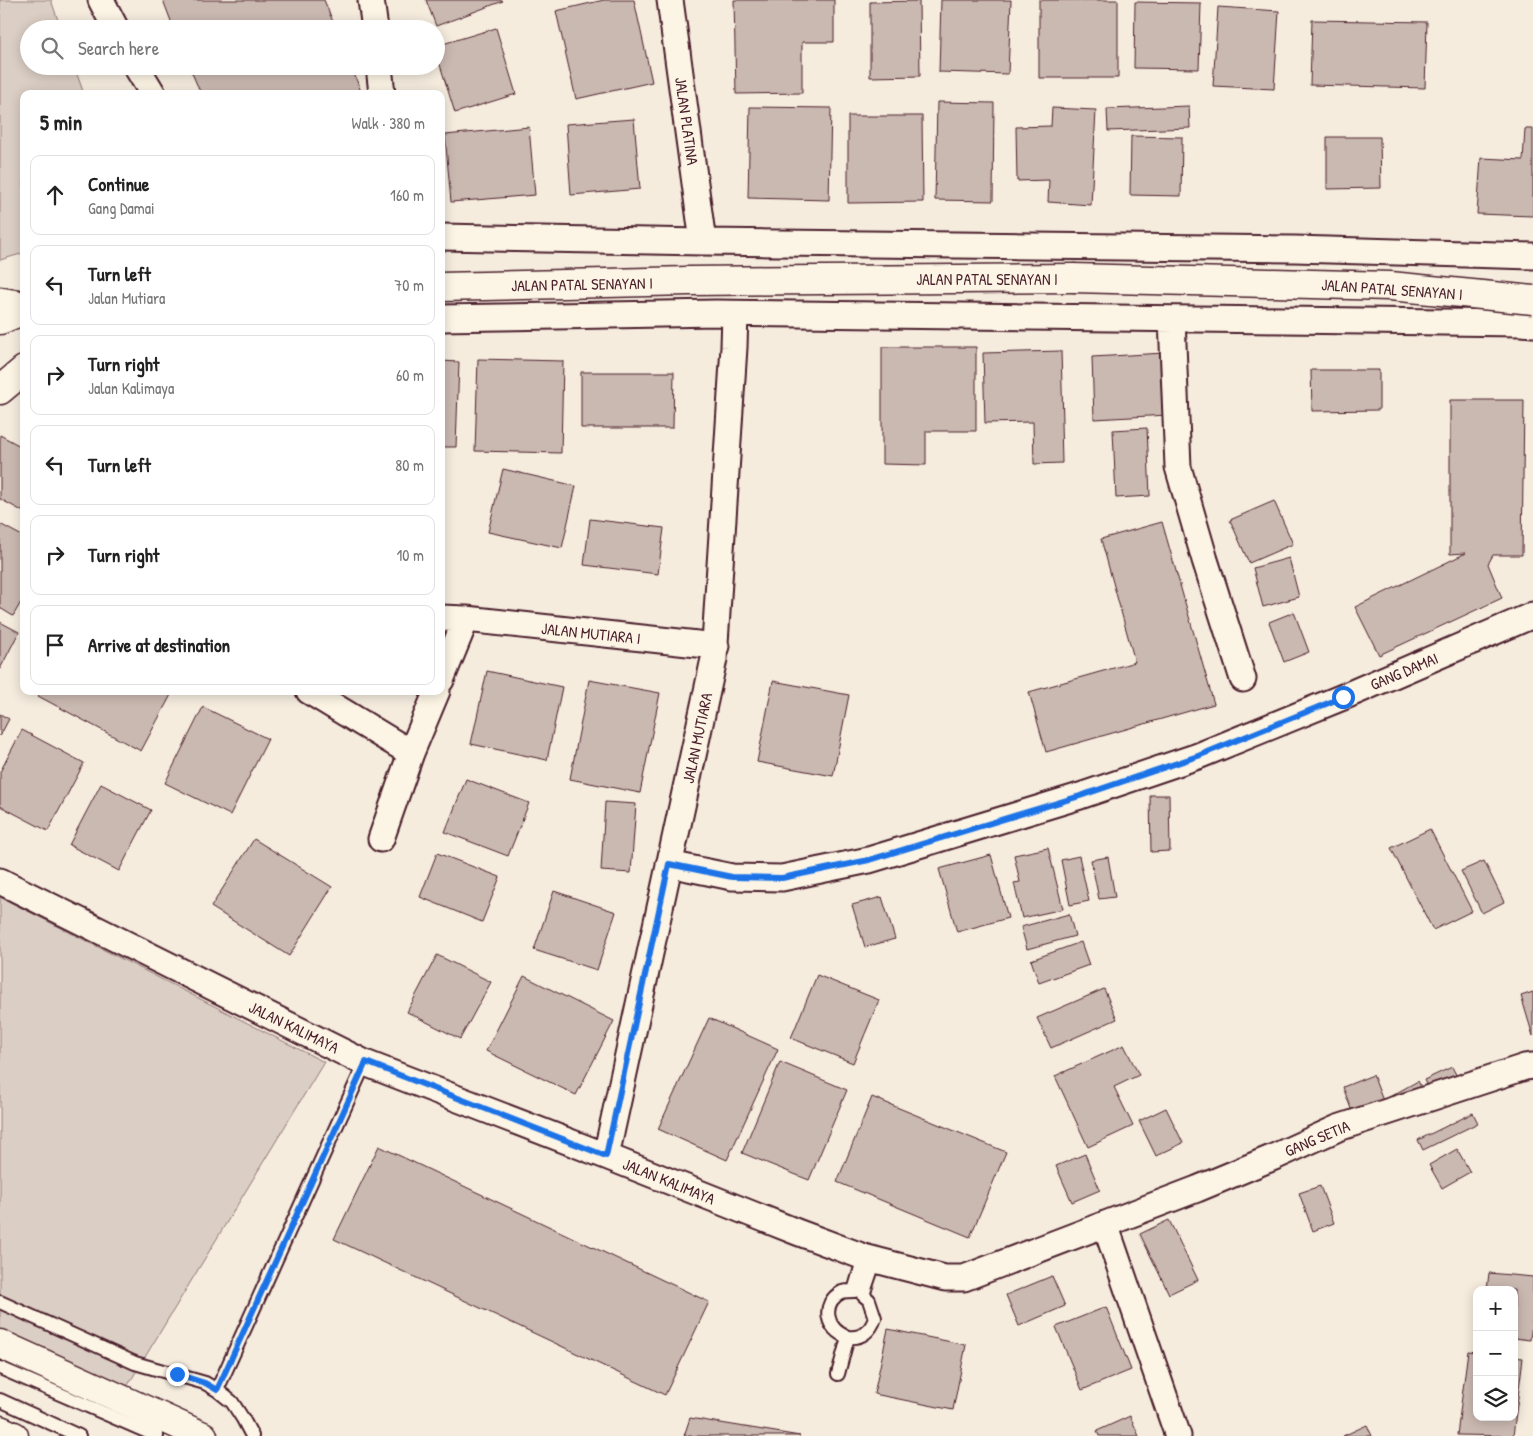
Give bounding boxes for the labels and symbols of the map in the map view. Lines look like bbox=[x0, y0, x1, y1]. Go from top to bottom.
street label: JALAN PLATINA bbox=[670, 76, 704, 167]
street label: JALAN PATAL SENAYAN I bbox=[916, 268, 1058, 290]
street label: JALAN PATAL SENAYAN I bbox=[511, 272, 653, 296]
street label: JALAN PATAL SENAYAN I bbox=[1321, 273, 1463, 305]
street label: JALAN MUTIARA I bbox=[540, 617, 642, 649]
street label: GANG DAMAI bbox=[1367, 647, 1441, 695]
route start bbox=[1332, 686, 1355, 709]
street label: JALAN MUTIARA bbox=[677, 690, 717, 785]
street label: JALAN KALIMAYA bbox=[245, 996, 343, 1058]
street label: GANG SETIA bbox=[1281, 1114, 1353, 1162]
street label: JALAN KALIMAYA bbox=[620, 1152, 719, 1210]
route end bbox=[166, 1363, 189, 1386]

